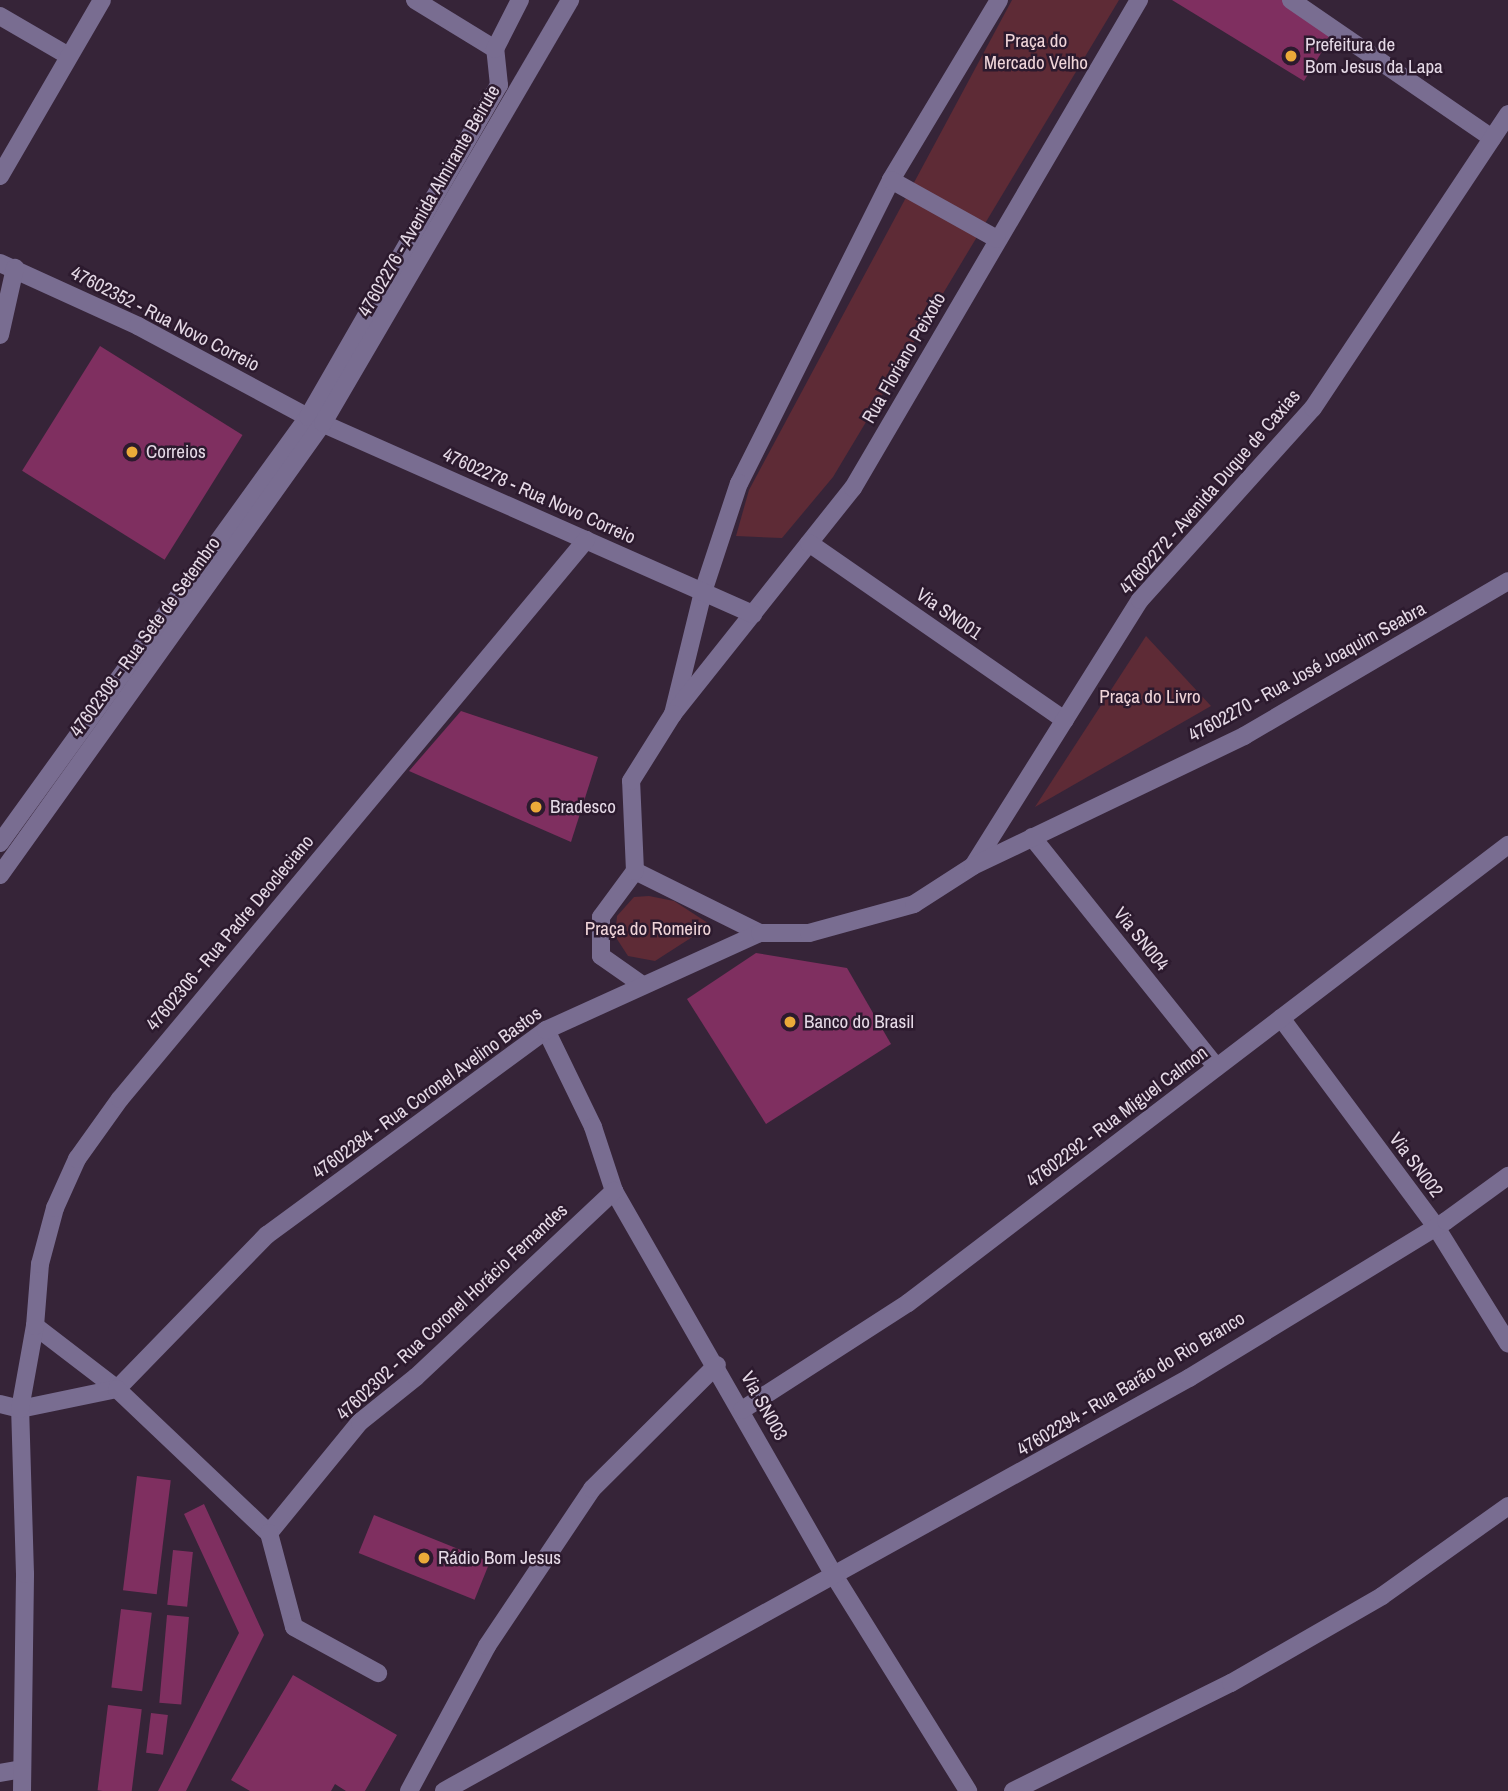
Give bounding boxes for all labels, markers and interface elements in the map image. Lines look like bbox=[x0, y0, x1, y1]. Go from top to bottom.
park label: Praça do Mercado Velho bbox=[984, 30, 1088, 74]
place label: Prefeitura de Bom Jesus da Lapa bbox=[1305, 34, 1443, 78]
marker: Prefeitura de Bom Jesus da Lapa bbox=[1283, 48, 1299, 64]
street label: 47602276 - Avenida Almirante Beirute bbox=[353, 80, 505, 322]
street label: 47602352 - Rua Novo Correio bbox=[67, 261, 263, 377]
street label: Rua Floriano Peixoto bbox=[857, 289, 951, 427]
street label: 47602272 - Avenida Duque de Caxias bbox=[1115, 385, 1305, 599]
place label: Correios bbox=[146, 441, 206, 463]
street label: 47602278 - Rua Novo Correio bbox=[439, 443, 639, 549]
marker: Correios bbox=[124, 444, 140, 460]
street label: 47602308 - Rua Sete de Setembro bbox=[65, 533, 225, 741]
street label: Via SN001 bbox=[912, 583, 986, 645]
street label: 47602270 - Rua José Joaquim Seabra bbox=[1184, 597, 1430, 747]
park label: Praça do Livro bbox=[1099, 686, 1201, 708]
place label: Bradesco bbox=[550, 796, 616, 818]
marker: Bradesco bbox=[528, 799, 544, 815]
street label: 47602306 - Rua Padre Deocleciano bbox=[141, 830, 319, 1036]
street label: Via SN004 bbox=[1109, 903, 1173, 975]
park label: Praça do Romeiro bbox=[585, 918, 711, 940]
street label: 47602284 - Rua Coronel Avelino Bastos bbox=[308, 1002, 546, 1184]
place label: Banco do Brasil bbox=[804, 1011, 914, 1033]
marker: Banco do Brasil bbox=[782, 1014, 798, 1030]
street label: 47602292 - Rua Miguel Calmon bbox=[1022, 1041, 1212, 1193]
street label: Via SN002 bbox=[1384, 1128, 1448, 1202]
street label: 47602302 - Rua Coronel Horácio Fernandes bbox=[332, 1199, 572, 1425]
street label: 47602294 - Rua Barão do Rio Branco bbox=[1013, 1307, 1249, 1461]
street label: Via SN003 bbox=[736, 1368, 792, 1444]
place label: Rádio Bom Jesus bbox=[438, 1547, 561, 1569]
marker: Rádio Bom Jesus bbox=[416, 1550, 432, 1566]

